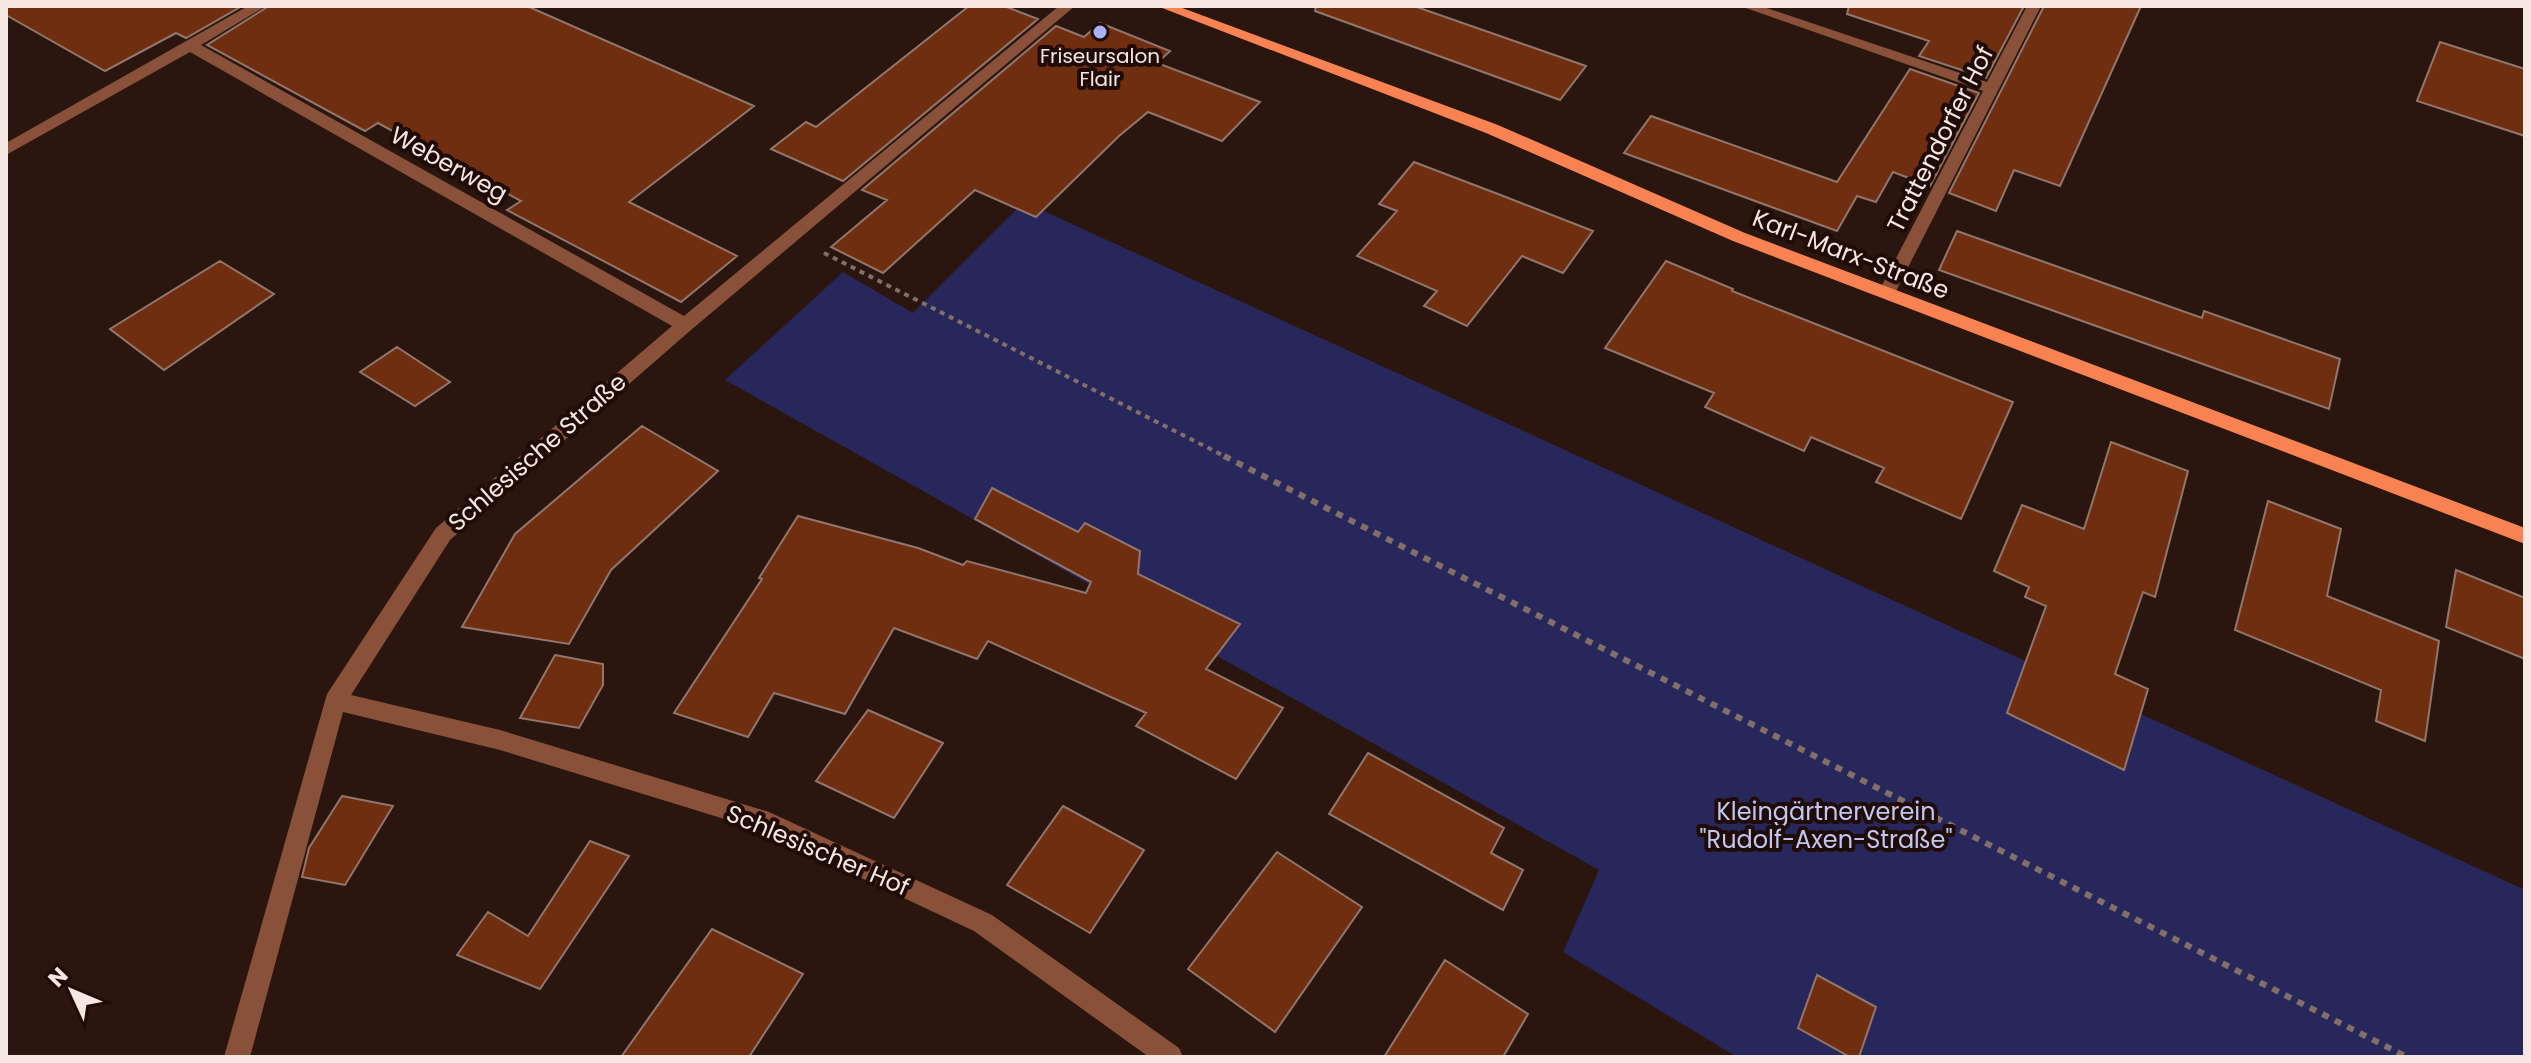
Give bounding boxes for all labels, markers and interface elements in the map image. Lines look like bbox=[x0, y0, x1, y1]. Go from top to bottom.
marker: Friseursalon Flair bbox=[1091, 23, 1109, 41]
street label: Trattendorfer Hof bbox=[1879, 40, 2001, 238]
place label: Friseursalon Flair bbox=[1040, 42, 1160, 93]
street label: Weberweg bbox=[385, 118, 513, 210]
street label: Karl-Marx-Straße bbox=[1748, 201, 1954, 307]
street label: Schlesische Straße bbox=[441, 365, 633, 539]
park label: Kleingärtnerverein "Rudolf-Axen-Straße" bbox=[1700, 795, 1952, 856]
street label: Schlesischer Hof bbox=[721, 797, 915, 903]
north arrow bbox=[32, 951, 112, 1031]
text: N bbox=[41, 961, 75, 994]

